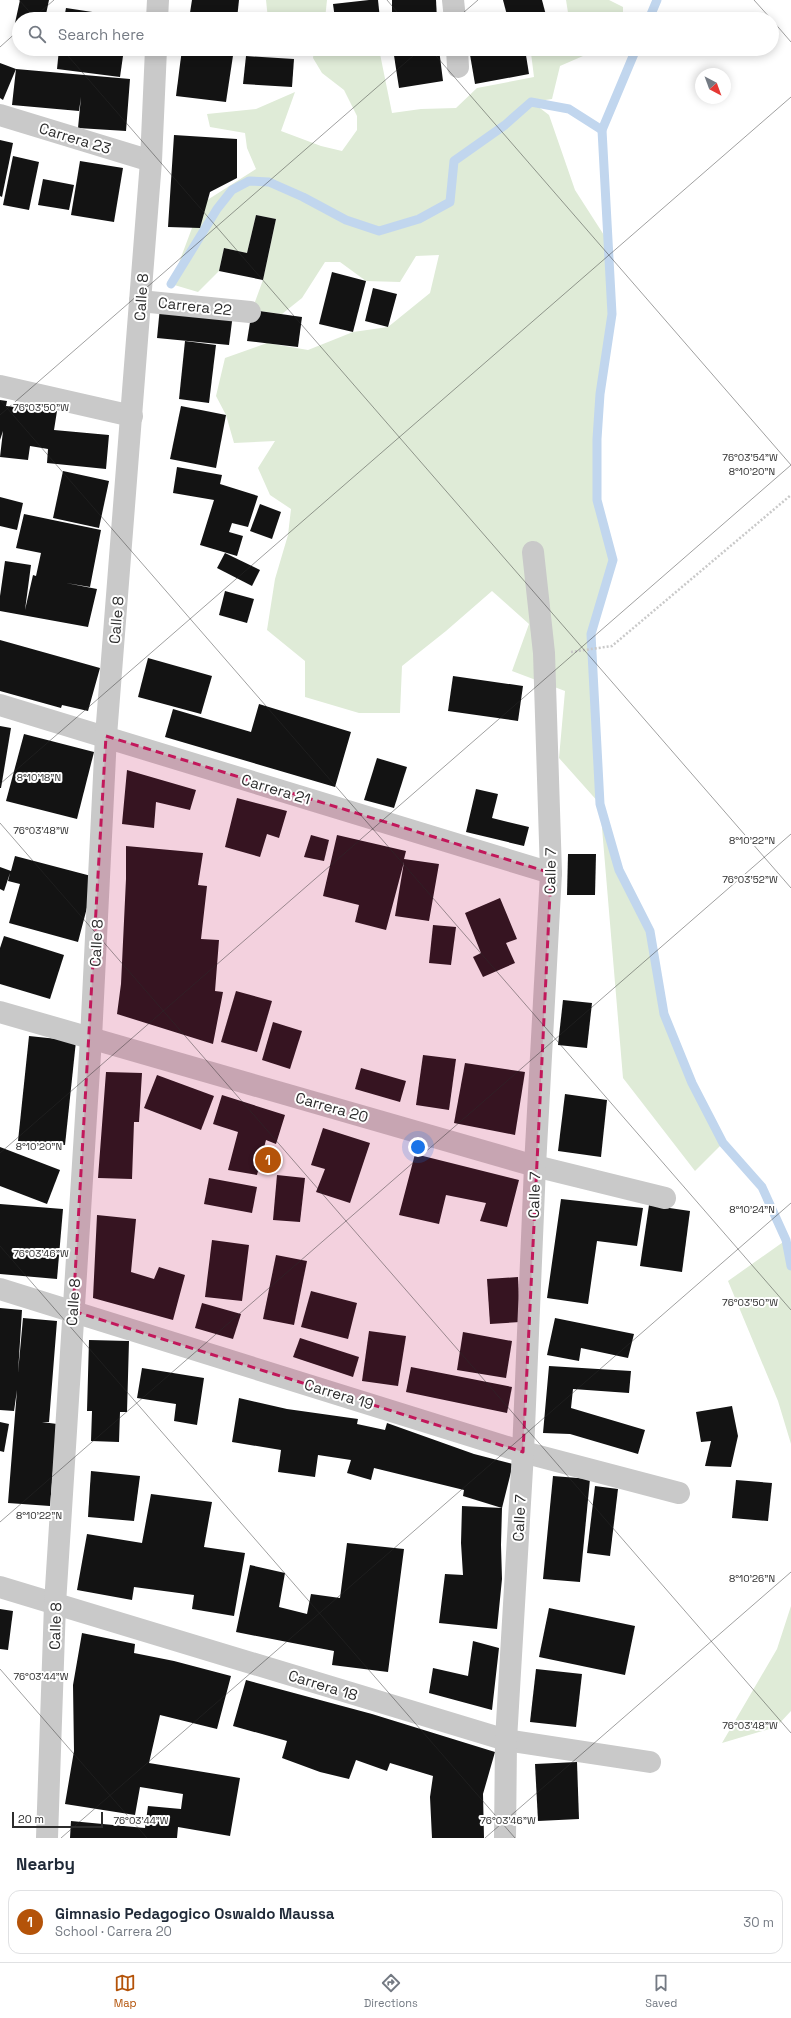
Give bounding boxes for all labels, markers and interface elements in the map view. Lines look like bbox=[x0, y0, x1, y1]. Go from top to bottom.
search box bbox=[12, 12, 779, 56]
icon: search bbox=[26, 23, 48, 45]
text: Search here bbox=[58, 25, 144, 44]
north arrow bbox=[695, 68, 731, 104]
street label: Carrera 23 bbox=[37, 118, 113, 158]
street label: Calle 8 bbox=[130, 273, 152, 321]
street label: Carrera 22 bbox=[157, 293, 233, 319]
text: 76°03'50"W bbox=[13, 401, 69, 414]
text: 76°03'54"W bbox=[722, 451, 778, 464]
text: 8°10'20"N bbox=[729, 465, 775, 478]
street label: Calle 8 bbox=[104, 595, 128, 645]
street label: Carrera 21 bbox=[239, 769, 313, 809]
text: 8°10'18"N bbox=[17, 771, 61, 784]
text: 76°03'48"W bbox=[13, 824, 69, 837]
text: 8°10'22"N bbox=[729, 834, 775, 847]
street label: Calle 7 bbox=[540, 847, 560, 895]
text: 76°03'52"W bbox=[722, 873, 778, 886]
street label: Calle 8 bbox=[85, 919, 107, 967]
street label: Carrera 20 bbox=[293, 1088, 371, 1126]
your location bbox=[408, 1137, 428, 1157]
text: 8°10'20"N bbox=[16, 1140, 62, 1153]
pin: 1 bbox=[255, 1145, 281, 1175]
street label: Calle 7 bbox=[524, 1171, 544, 1219]
text: 8°10'24"N bbox=[729, 1203, 775, 1216]
text: 76°03'46"W bbox=[13, 1247, 69, 1260]
street label: Calle 8 bbox=[62, 1278, 84, 1326]
text: 76°03'50"W bbox=[722, 1296, 778, 1309]
street label: Carrera 19 bbox=[302, 1374, 376, 1414]
street label: Calle 7 bbox=[508, 1494, 530, 1542]
text: 8°10'22"N bbox=[16, 1509, 62, 1522]
text: 8°10'26"N bbox=[729, 1572, 775, 1585]
street label: Calle 8 bbox=[45, 1602, 65, 1650]
street label: Carrera 18 bbox=[286, 1665, 360, 1705]
text: 76°03'44"W bbox=[13, 1670, 69, 1683]
text: 76°03'48"W bbox=[722, 1719, 778, 1732]
scale bar bbox=[12, 1810, 103, 1829]
text: 20 m bbox=[18, 1812, 44, 1826]
text: 76°03'44"W bbox=[113, 1814, 169, 1827]
text: 76°03'46"W bbox=[480, 1814, 536, 1827]
text: Nearby bbox=[16, 1853, 75, 1875]
text: Gimnasio Pedagogico Oswaldo Maussa bbox=[55, 1904, 334, 1923]
text: 1 bbox=[27, 1914, 33, 1931]
text: 30 m bbox=[743, 1914, 774, 1931]
text: School · Carrera 20 bbox=[55, 1923, 172, 1940]
tab: Map bbox=[114, 1972, 137, 2010]
tab: Directions bbox=[364, 1972, 418, 2010]
tab: Saved bbox=[645, 1972, 677, 2010]

